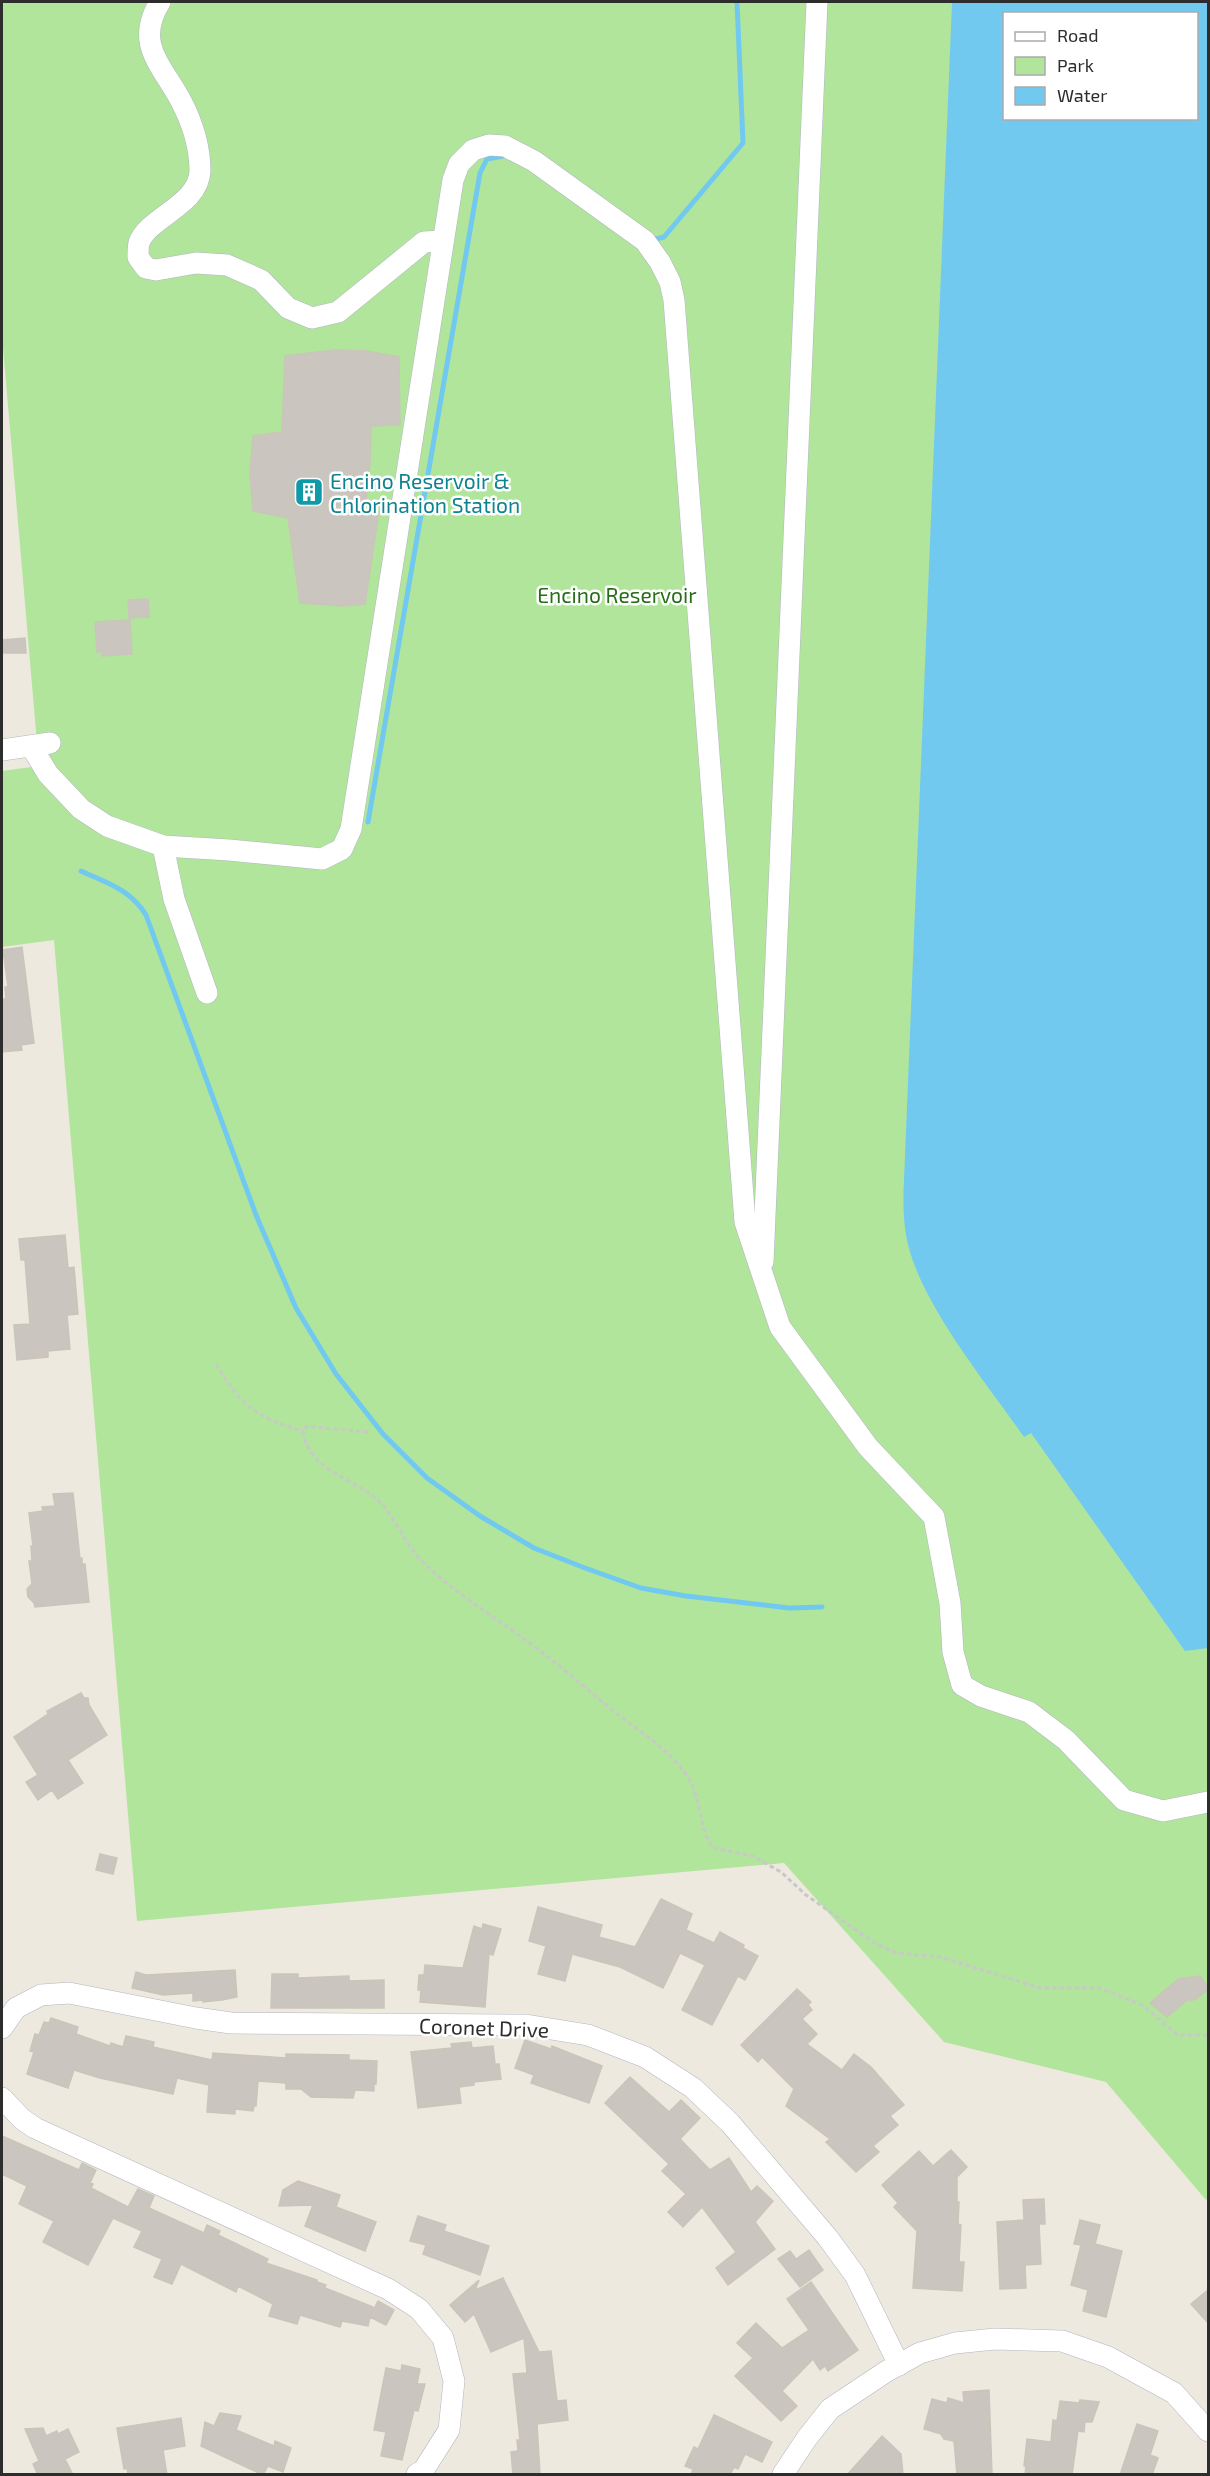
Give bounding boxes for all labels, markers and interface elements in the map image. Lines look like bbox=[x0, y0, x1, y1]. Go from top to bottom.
legend bbox=[1003, 12, 1198, 120]
text: Road bbox=[1057, 24, 1098, 46]
text: Park bbox=[1057, 54, 1094, 76]
text: Water bbox=[1057, 84, 1107, 106]
place label: Encino Reservoir & Chlorination Station bbox=[330, 468, 520, 517]
building icon: Encino Reservoir & Chlorination Station bbox=[293, 476, 325, 508]
park label: Encino Reservoir bbox=[537, 582, 697, 607]
street label: Coronet Drive bbox=[419, 2012, 549, 2042]

